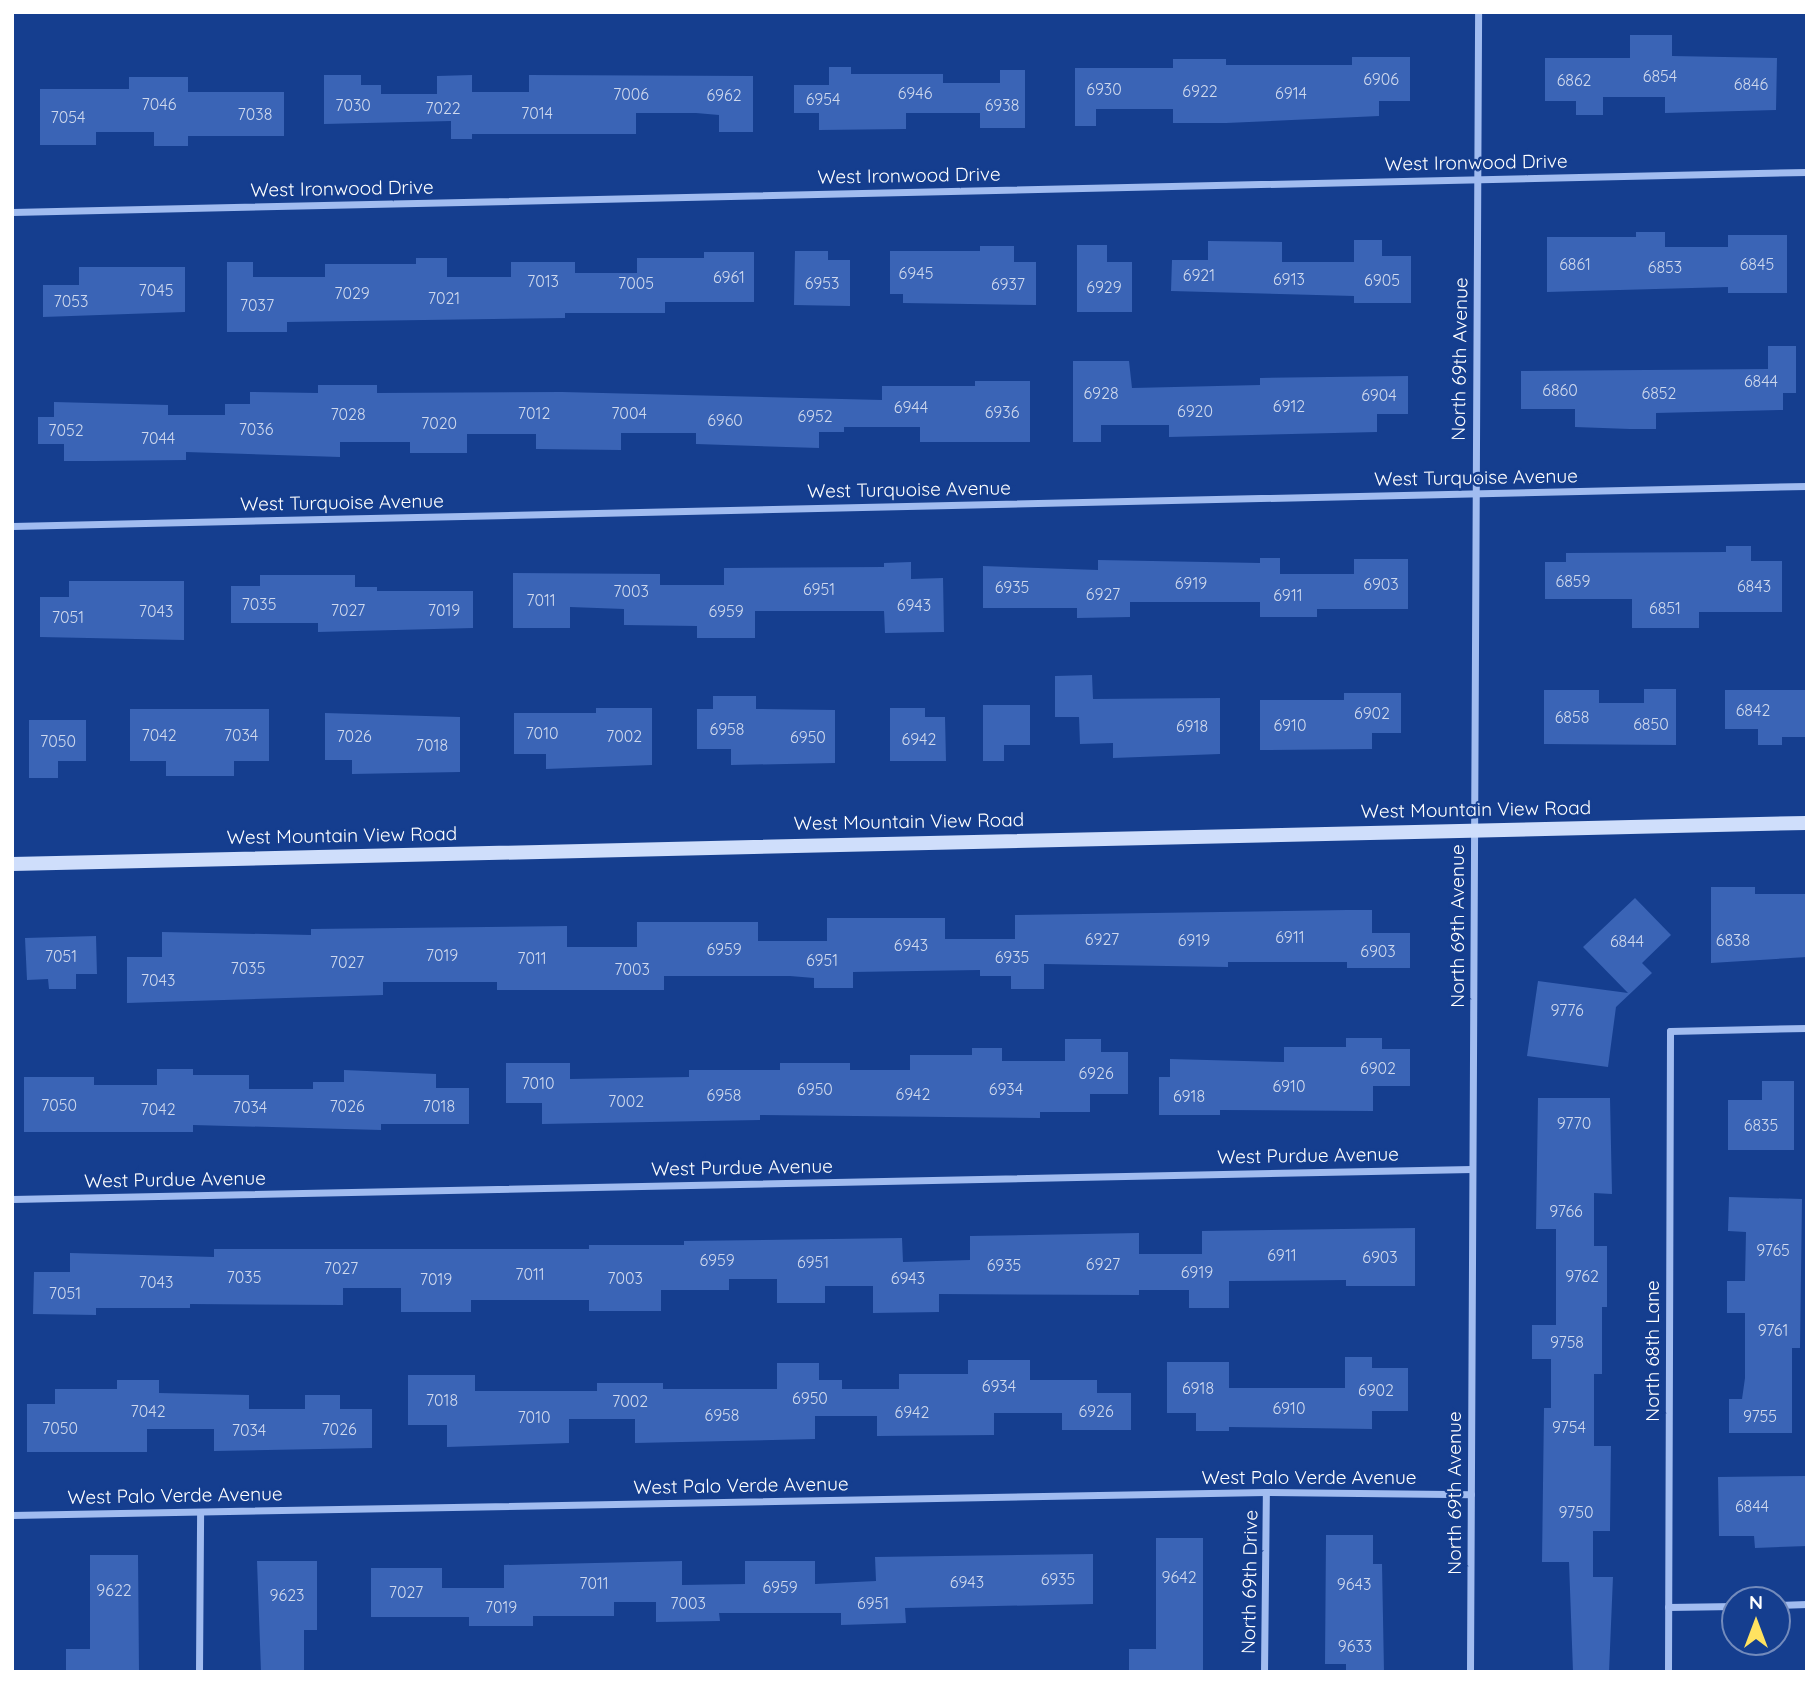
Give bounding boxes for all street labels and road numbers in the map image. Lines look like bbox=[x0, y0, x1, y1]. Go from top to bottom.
street label: West Ironwood Drive bbox=[1384, 150, 1568, 176]
street label: West Ironwood Drive bbox=[817, 163, 1001, 189]
street label: West Ironwood Drive bbox=[250, 176, 434, 202]
street label: North 69th Avenue bbox=[1447, 277, 1473, 441]
street label: West Turquoise Avenue bbox=[1374, 465, 1578, 491]
street label: West Turquoise Avenue bbox=[807, 477, 1011, 503]
street label: West Turquoise Avenue bbox=[240, 490, 444, 516]
street label: West Mountain View Road bbox=[1361, 797, 1591, 823]
street label: West Mountain View Road bbox=[794, 809, 1024, 835]
street label: West Mountain View Road bbox=[227, 823, 457, 849]
street label: North 69th Avenue bbox=[1447, 844, 1469, 1008]
street label: West Purdue Avenue bbox=[1217, 1143, 1399, 1169]
street label: West Purdue Avenue bbox=[651, 1155, 833, 1181]
street label: West Purdue Avenue bbox=[84, 1167, 266, 1193]
street label: North 68th Lane bbox=[1642, 1280, 1664, 1422]
street label: North 69th Avenue bbox=[1444, 1411, 1466, 1575]
street label: West Palo Verde Avenue bbox=[1201, 1467, 1417, 1489]
street label: West Palo Verde Avenue bbox=[633, 1473, 849, 1499]
street label: West Palo Verde Avenue bbox=[67, 1483, 283, 1509]
street label: North 69th Drive bbox=[1237, 1510, 1263, 1654]

